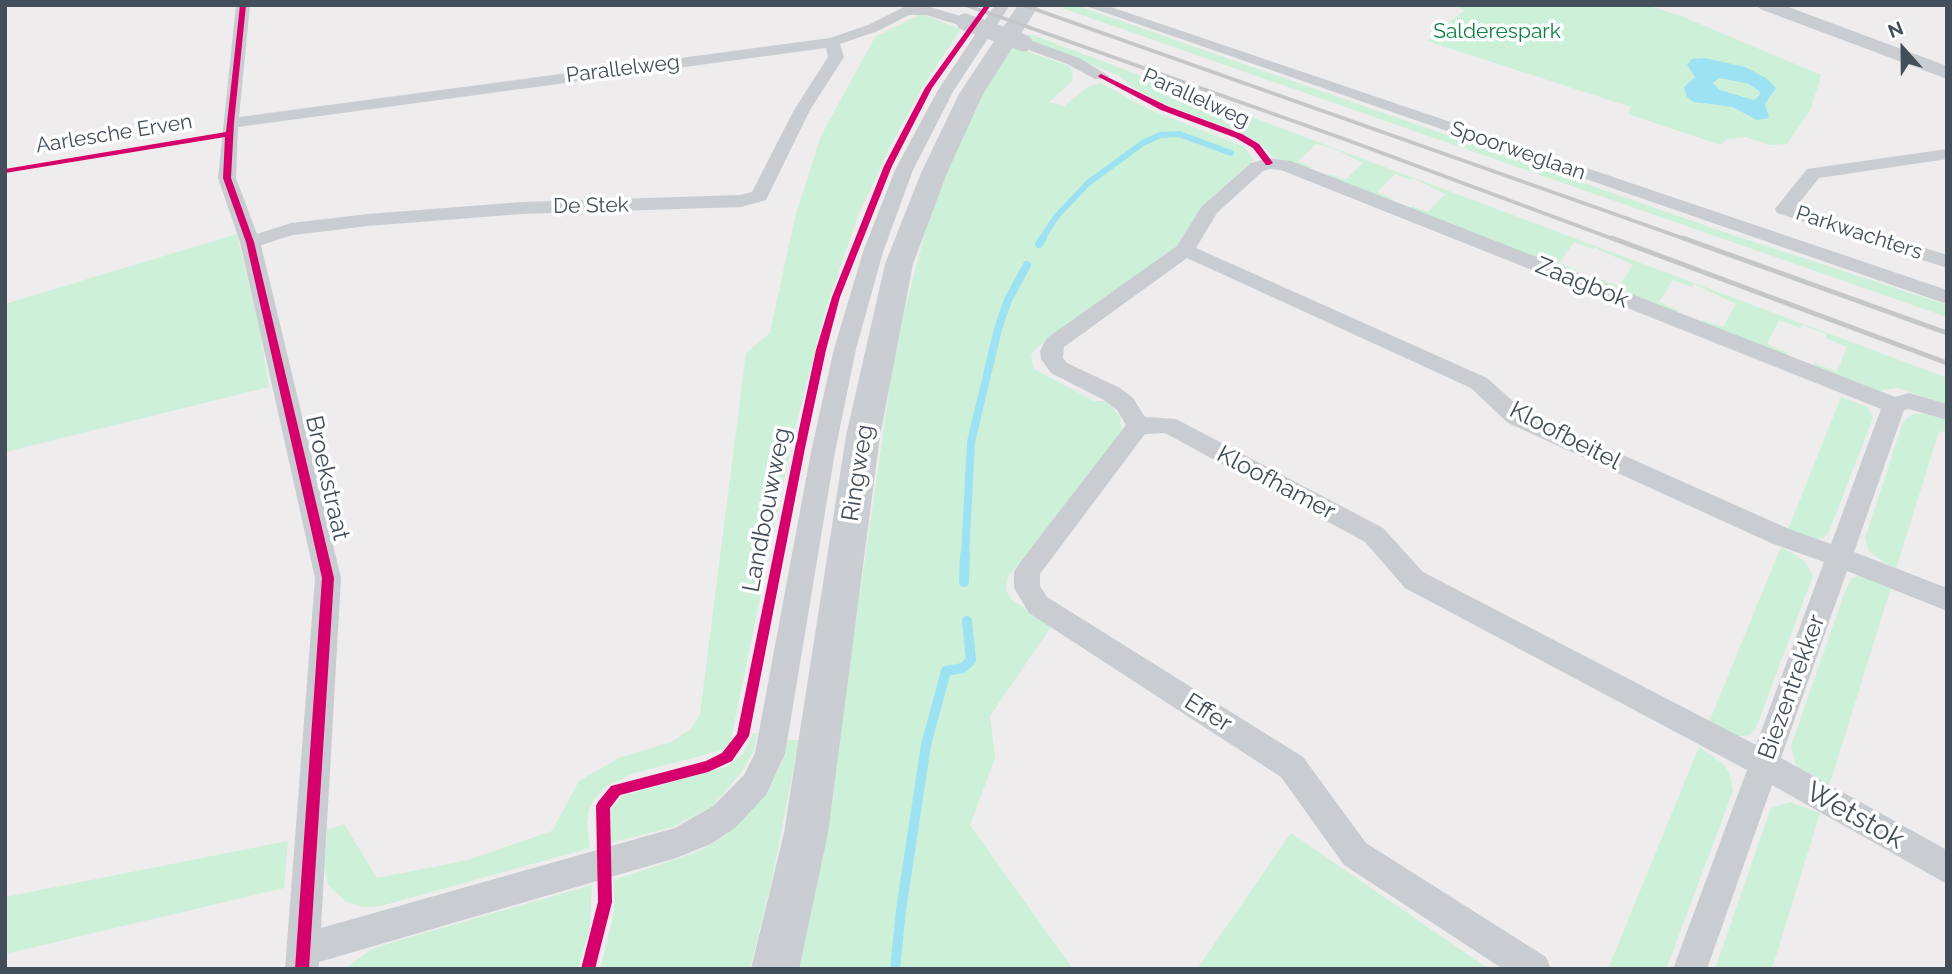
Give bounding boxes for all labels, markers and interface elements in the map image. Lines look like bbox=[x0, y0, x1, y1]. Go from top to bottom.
north arrow bbox=[1868, 14, 1938, 84]
text: N bbox=[1885, 17, 1906, 42]
park label: Salderespark bbox=[1433, 19, 1561, 45]
street label: Parallelweg bbox=[565, 50, 681, 88]
street label: Parallelweg bbox=[1139, 63, 1253, 133]
street label: Aarlesche Erven bbox=[34, 109, 194, 159]
street label: Spoorweglaan bbox=[1447, 116, 1589, 186]
street label: De Stek bbox=[553, 193, 629, 219]
street label: Parkwachters bbox=[1793, 201, 1925, 265]
street label: Zaagbok bbox=[1531, 251, 1633, 315]
street label: Kloofbeitel bbox=[1505, 396, 1625, 476]
street label: Broekstraat bbox=[299, 413, 355, 543]
street label: Ringweg bbox=[836, 423, 880, 523]
street label: Landbouwweg bbox=[737, 425, 797, 595]
street label: Kloofhamer bbox=[1212, 440, 1340, 526]
street label: Biezentrekker bbox=[1752, 611, 1832, 763]
street label: Effer bbox=[1179, 687, 1237, 739]
street label: Wetstok bbox=[1800, 775, 1910, 857]

